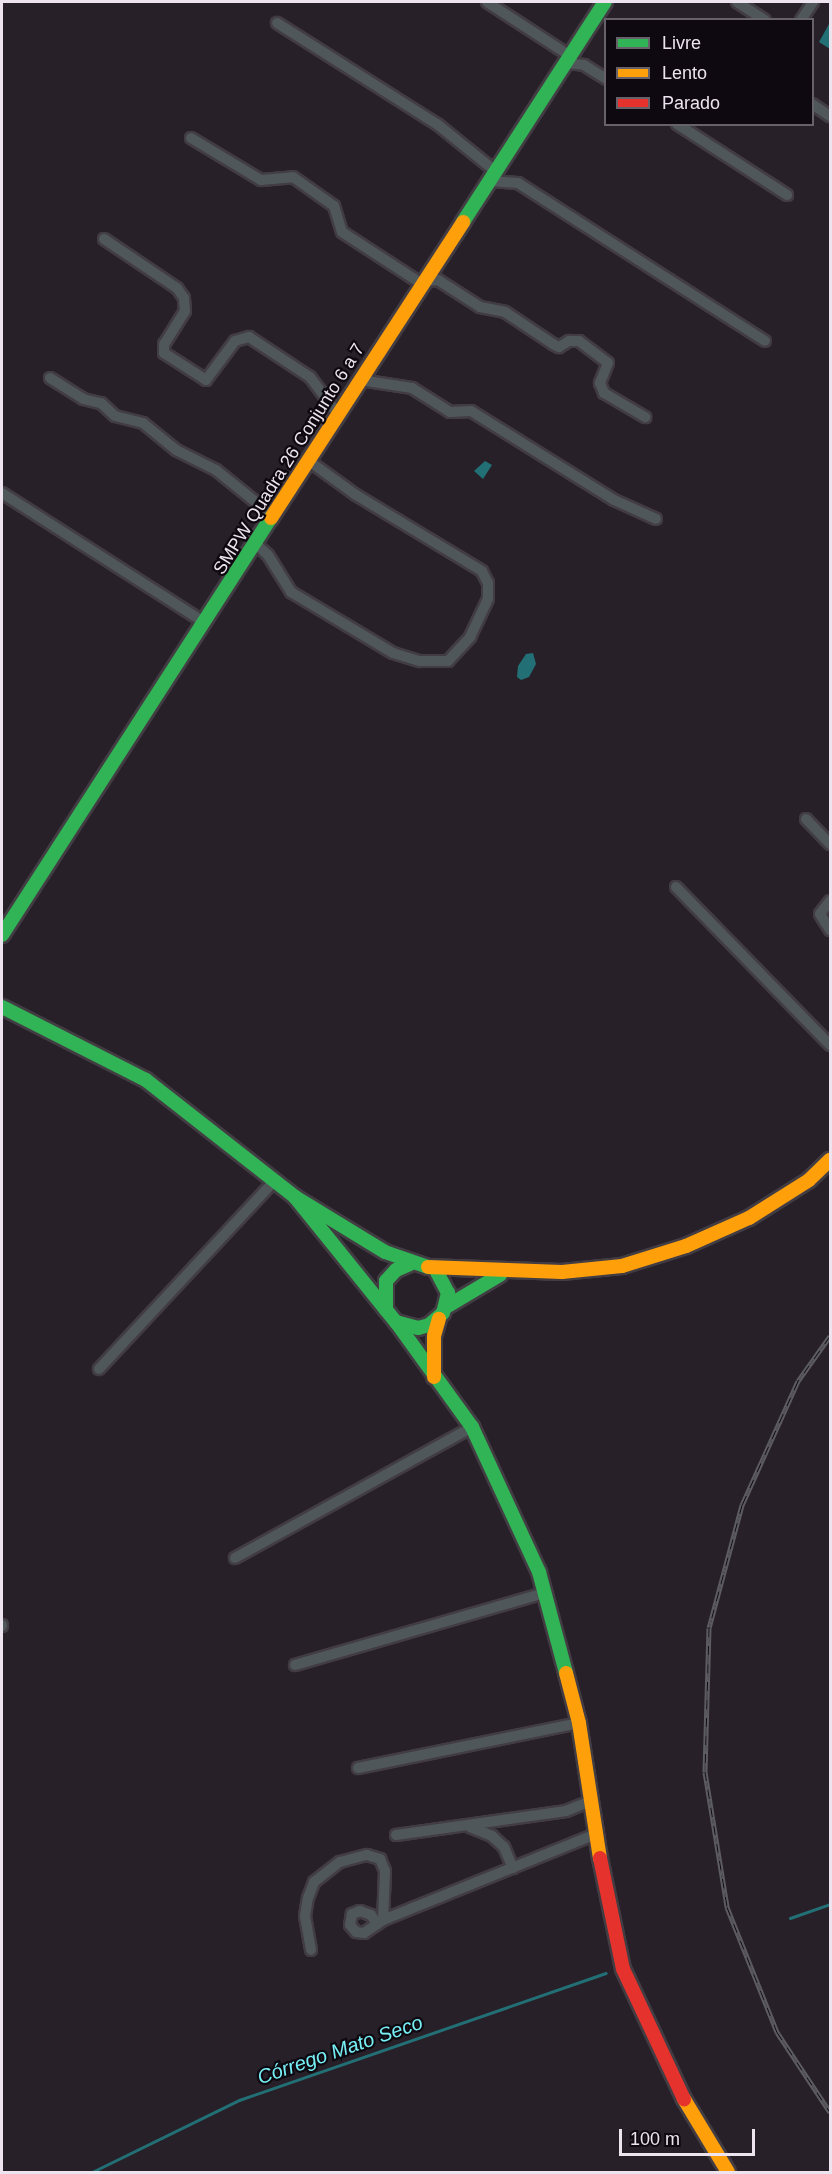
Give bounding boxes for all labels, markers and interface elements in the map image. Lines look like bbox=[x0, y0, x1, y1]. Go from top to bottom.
legend bbox=[604, 18, 814, 126]
text: Livre bbox=[662, 33, 701, 53]
text: Lento bbox=[662, 63, 707, 83]
text: Parado bbox=[662, 93, 720, 113]
street label: SMPW Quadra 26 Conjunto 6 a 7 bbox=[209, 340, 369, 578]
water label: Córrego Mato Seco bbox=[254, 2010, 426, 2090]
scale bar bbox=[622, 2117, 758, 2155]
text: 100 m bbox=[630, 2129, 680, 2149]

